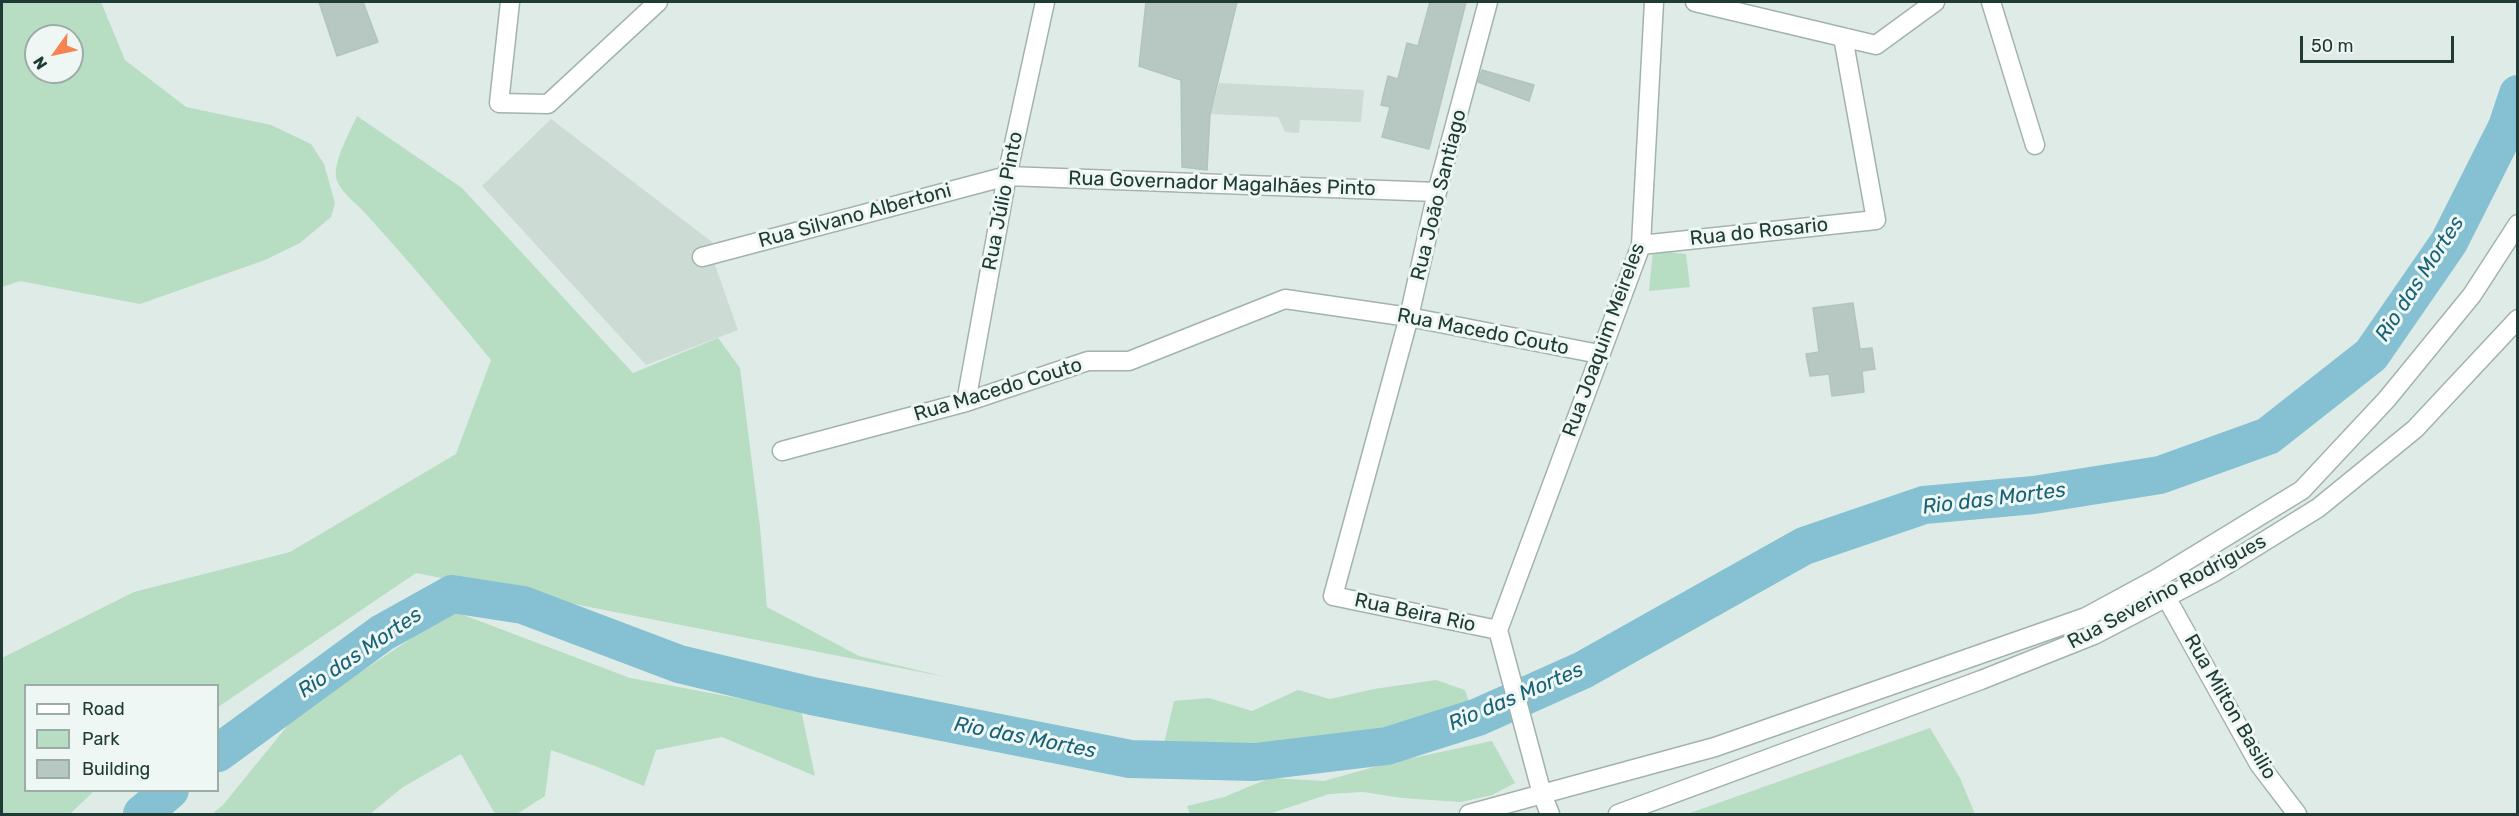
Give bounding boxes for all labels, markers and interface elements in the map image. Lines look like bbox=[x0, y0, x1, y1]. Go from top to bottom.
north arrow bbox=[24, 24, 84, 84]
scale bar bbox=[2303, 24, 2458, 62]
text: 50 m bbox=[2311, 35, 2354, 57]
text: N bbox=[29, 53, 51, 73]
street label: Rua João Santiago bbox=[1406, 107, 1472, 283]
street label: Rua Júlio Pinto bbox=[978, 130, 1028, 272]
street label: Rua Governador Magalhães Pinto bbox=[1068, 167, 1376, 201]
street label: Rua Silvano Albertoni bbox=[756, 179, 954, 253]
water label: Rio das Mortes bbox=[2370, 212, 2470, 346]
street label: Rua do Rosario bbox=[1689, 213, 1829, 251]
street label: Rua Joaquim Meireles bbox=[1558, 240, 1650, 440]
street label: Rua Macedo Couto bbox=[1395, 304, 1571, 360]
street label: Rua Macedo Couto bbox=[911, 353, 1085, 427]
water label: Rio das Mortes bbox=[1921, 478, 2067, 520]
street label: Rua Severino Rodrigues bbox=[2064, 529, 2270, 655]
street label: Rua Beira Rio bbox=[1352, 588, 1478, 638]
water label: Rio das Mortes bbox=[293, 602, 427, 704]
street label: Rua Milton Basilio bbox=[2179, 630, 2281, 784]
water label: Rio das Mortes bbox=[1445, 657, 1587, 737]
legend bbox=[24, 684, 219, 792]
text: Road bbox=[82, 698, 125, 720]
water label: Rio das Mortes bbox=[952, 712, 1098, 764]
text: Park bbox=[82, 728, 119, 750]
text: Building bbox=[82, 758, 150, 780]

